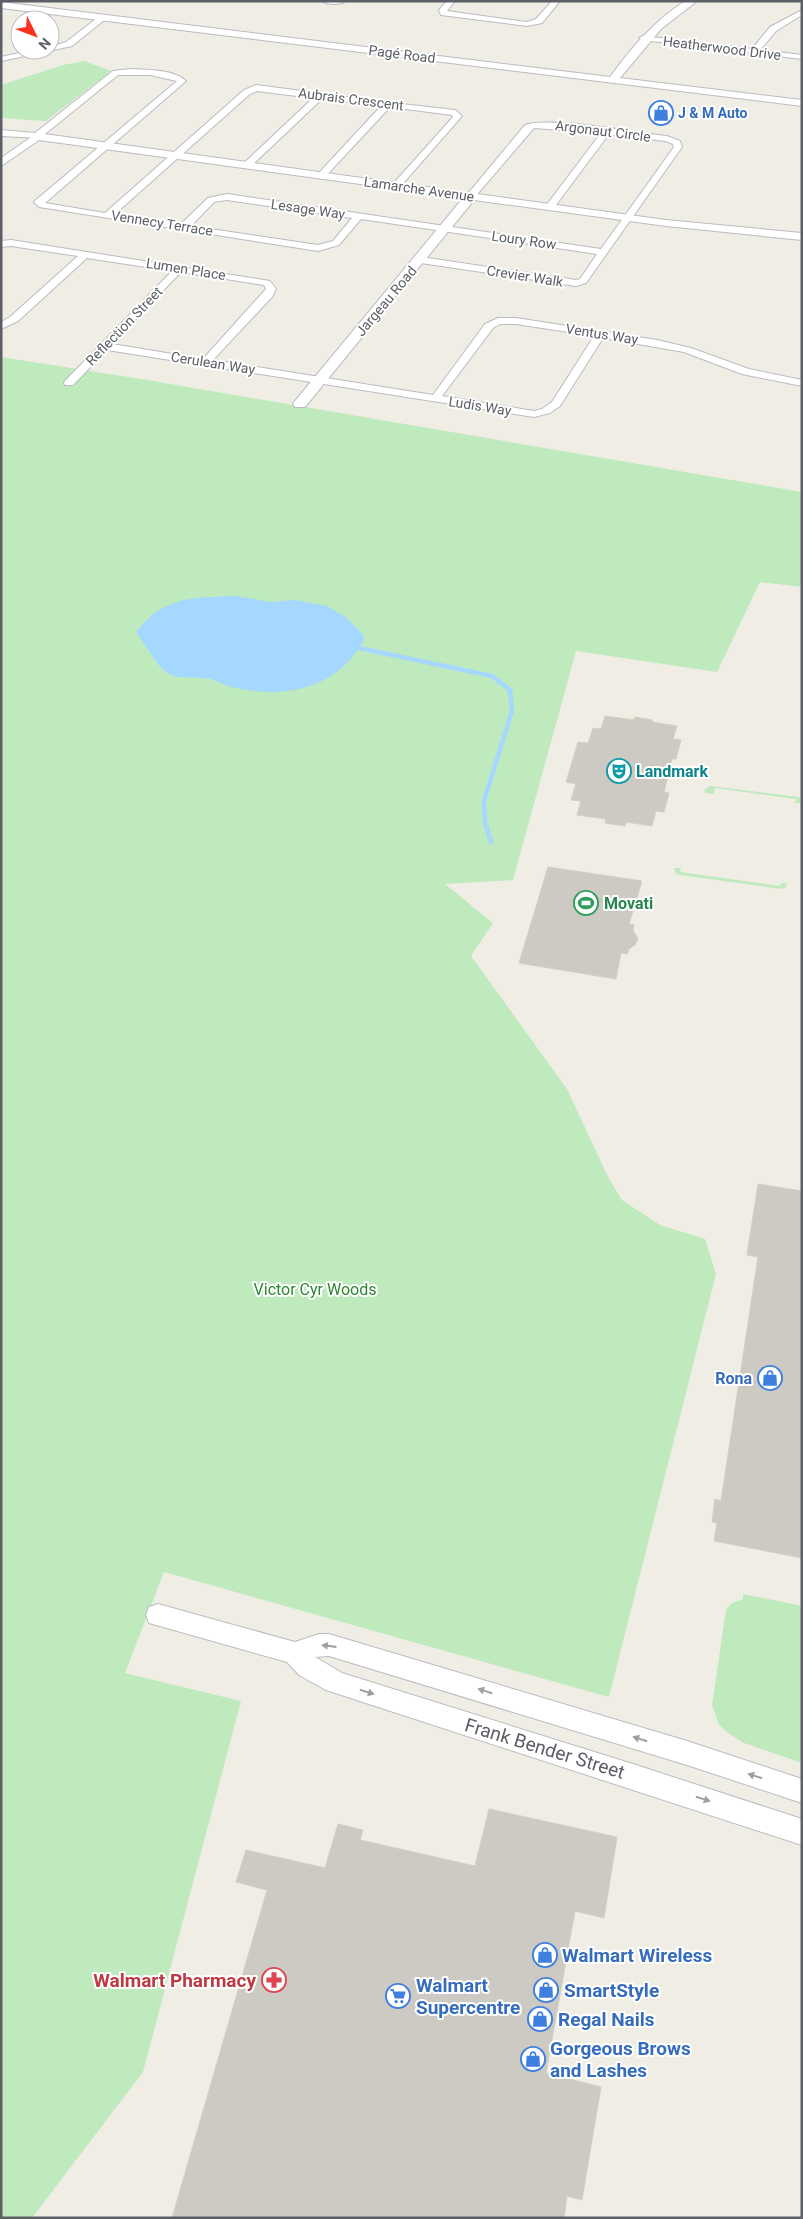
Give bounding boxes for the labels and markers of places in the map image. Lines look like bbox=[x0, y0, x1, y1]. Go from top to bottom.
shop icon: J & M Auto bbox=[648, 100, 674, 126]
place label: J & M Auto bbox=[678, 105, 747, 121]
theatre icon: Landmark bbox=[606, 758, 632, 784]
place label: Landmark bbox=[636, 762, 708, 781]
sports icon: Movati bbox=[573, 890, 599, 916]
place label: Movati bbox=[604, 894, 653, 913]
shop icon: Rona bbox=[757, 1365, 783, 1391]
place label: Rona bbox=[715, 1369, 752, 1388]
shop icon: Walmart Wireless bbox=[532, 1942, 558, 1968]
place label: Walmart Wireless bbox=[562, 1944, 712, 1967]
pharmacy icon: Walmart Pharmacy bbox=[261, 1967, 287, 1993]
place label: Walmart Pharmacy bbox=[93, 1969, 256, 1992]
place label: Walmart Supercentre bbox=[416, 1974, 520, 2019]
shop icon: SmartStyle bbox=[533, 1977, 559, 2003]
place label: SmartStyle bbox=[564, 1979, 659, 2002]
supermarket icon: Walmart Supercentre bbox=[385, 1983, 411, 2009]
shop icon: Regal Nails bbox=[527, 2006, 553, 2032]
place label: Regal Nails bbox=[558, 2008, 655, 2031]
place label: Gorgeous Brows and Lashes bbox=[550, 2037, 691, 2082]
shop icon: Gorgeous Brows and Lashes bbox=[520, 2046, 546, 2072]

